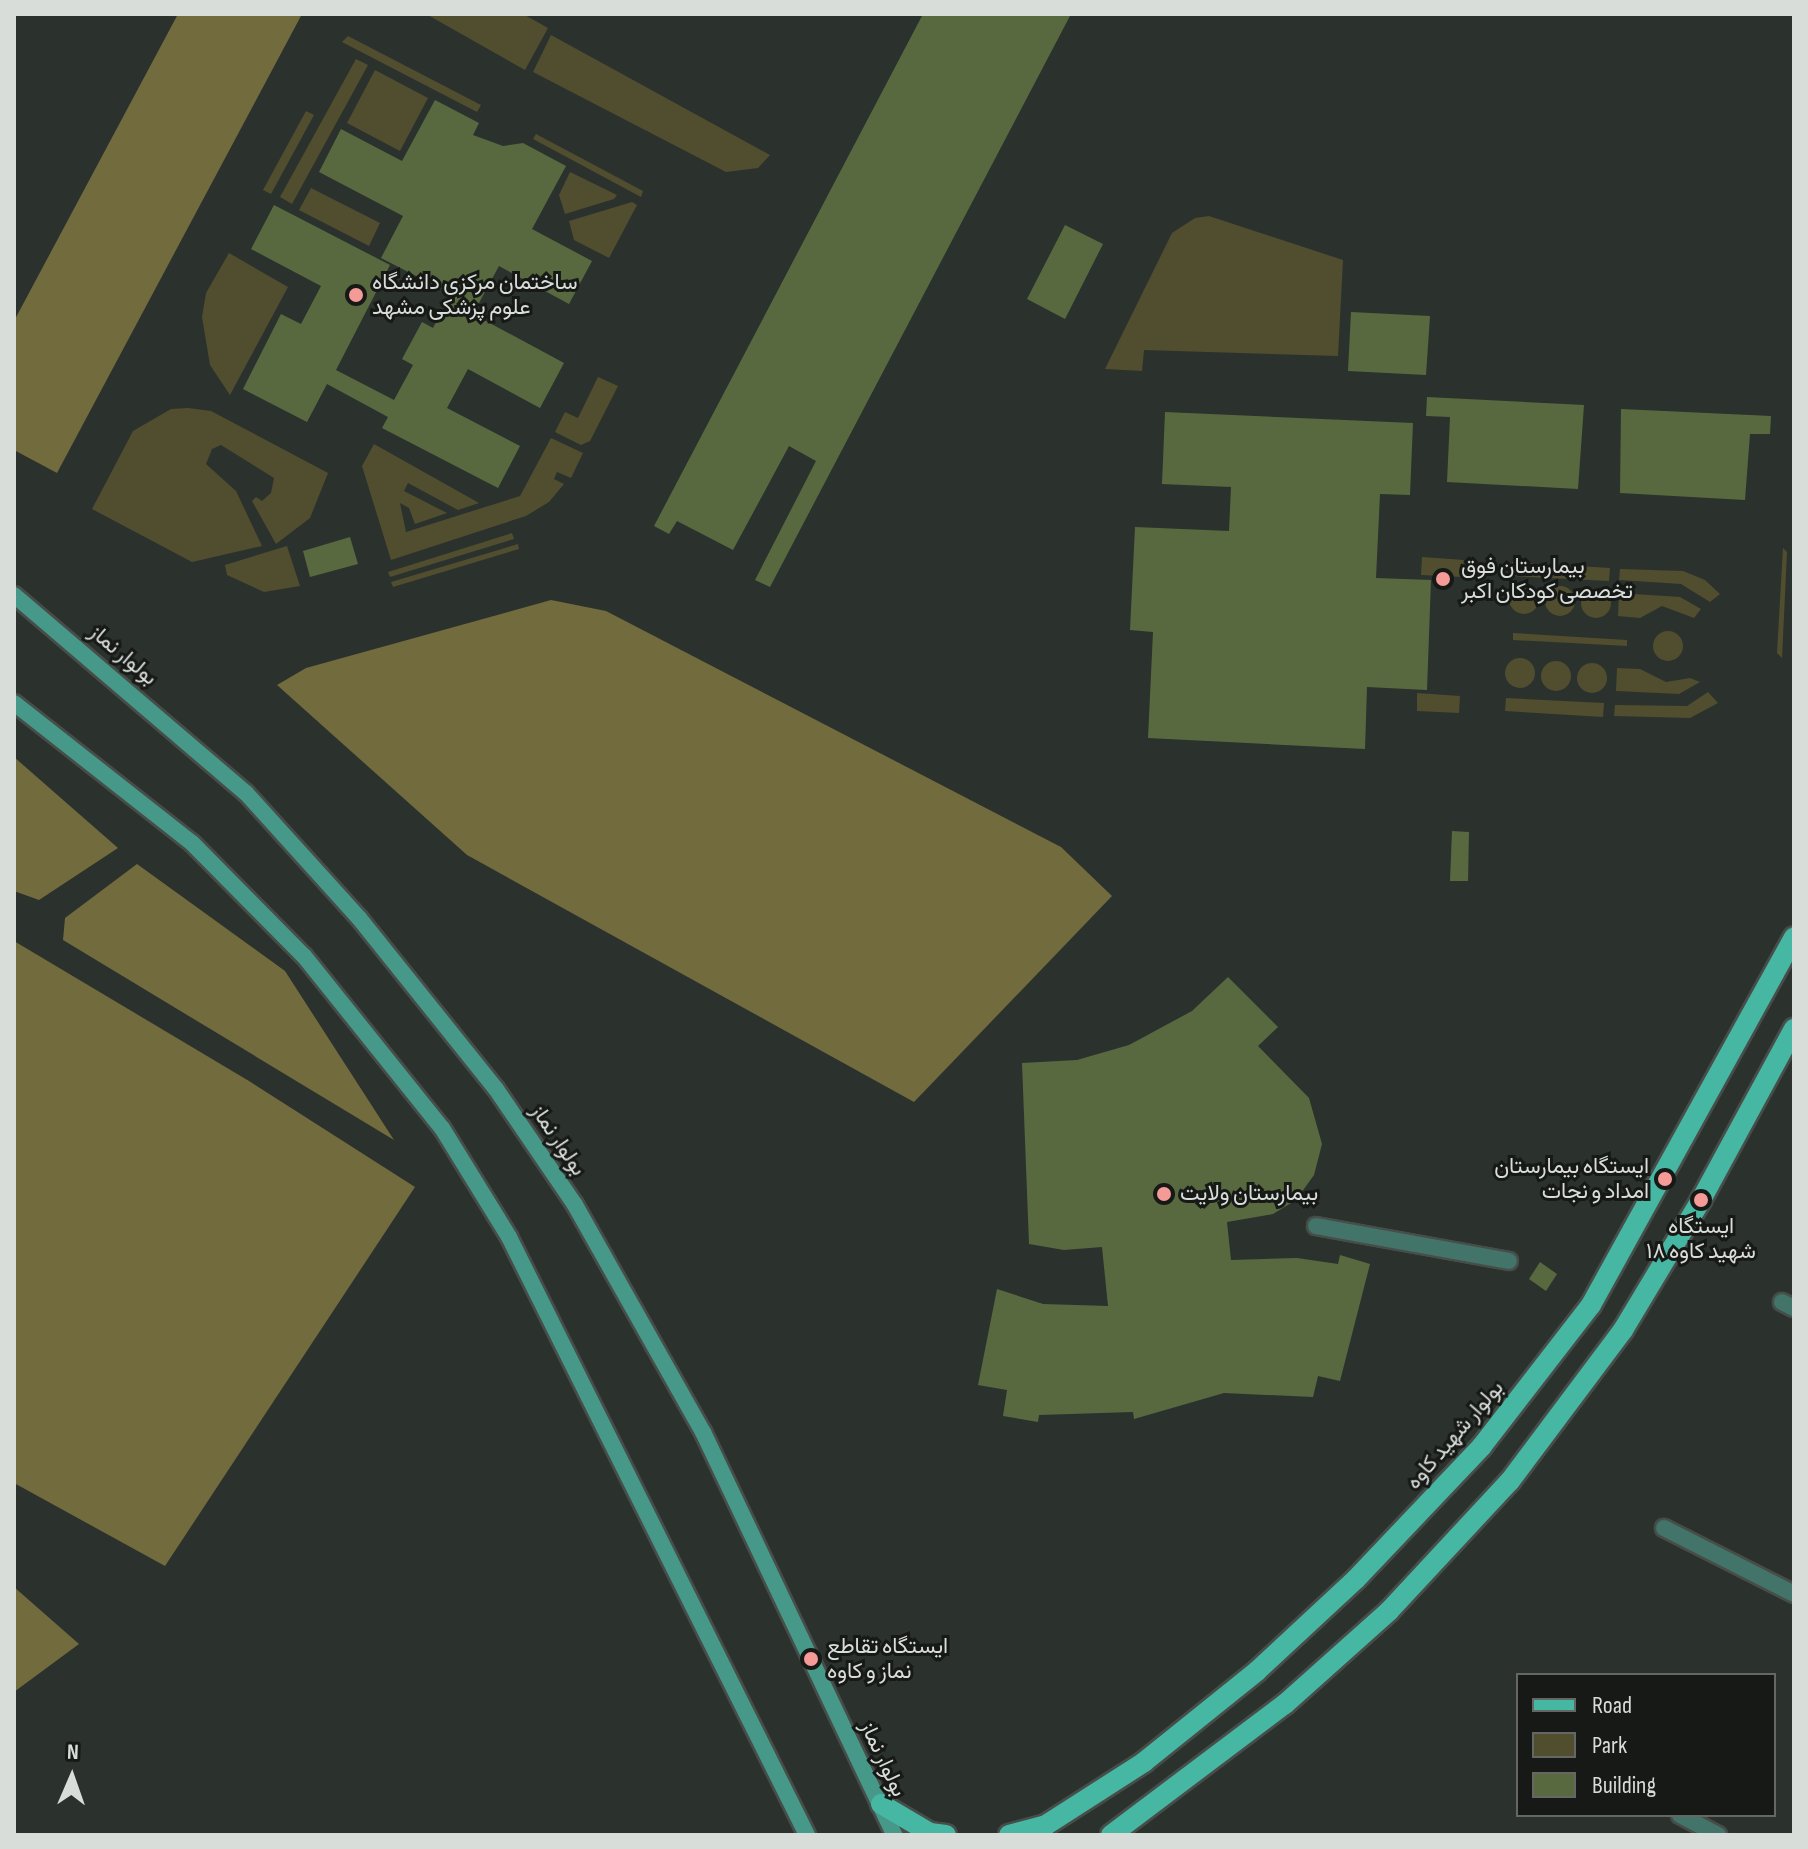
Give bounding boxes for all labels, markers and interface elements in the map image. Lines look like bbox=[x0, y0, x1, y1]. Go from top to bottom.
place label: ساختمان مرکزی دانشگاه علوم پزشکی مشهد bbox=[372, 269, 578, 320]
marker: ساختمان مرکزی دانشگاه علوم پزشکی مشهد bbox=[347, 286, 365, 304]
place label: بیمارستان فوق تخصصی کودکان اکبر bbox=[1461, 553, 1633, 604]
marker: بیمارستان فوق تخصصی کودکان اکبر bbox=[1432, 568, 1454, 590]
street label: بولوار نماز bbox=[84, 619, 162, 691]
street label: بولوار نماز bbox=[524, 1099, 592, 1181]
place label: ایستگاه بیمارستان امداد و نجات bbox=[1494, 1153, 1649, 1204]
marker: ایستگاه بیمارستان امداد و نجات bbox=[1656, 1170, 1674, 1188]
place label: بیمارستان ولایت bbox=[1180, 1181, 1318, 1207]
marker: بیمارستان ولایت bbox=[1155, 1185, 1173, 1203]
marker: ایستگاه شهید کاوه ۱۸ bbox=[1692, 1191, 1710, 1209]
place label: ایستگاه شهید کاوه ۱۸ bbox=[1646, 1213, 1756, 1264]
street label: بولوار شهید کاوه bbox=[1401, 1375, 1509, 1495]
place label: ایستگاه تقاطع نماز و کاوه bbox=[827, 1633, 948, 1684]
marker: ایستگاه تقاطع نماز و کاوه bbox=[802, 1650, 820, 1668]
legend bbox=[1516, 1673, 1776, 1817]
text: Road bbox=[1592, 1691, 1632, 1720]
street label: بولوار نماز bbox=[854, 1717, 912, 1801]
text: Park bbox=[1592, 1731, 1627, 1760]
north arrow bbox=[32, 1737, 112, 1817]
text: N bbox=[67, 1739, 79, 1766]
text: Building bbox=[1592, 1771, 1656, 1800]

